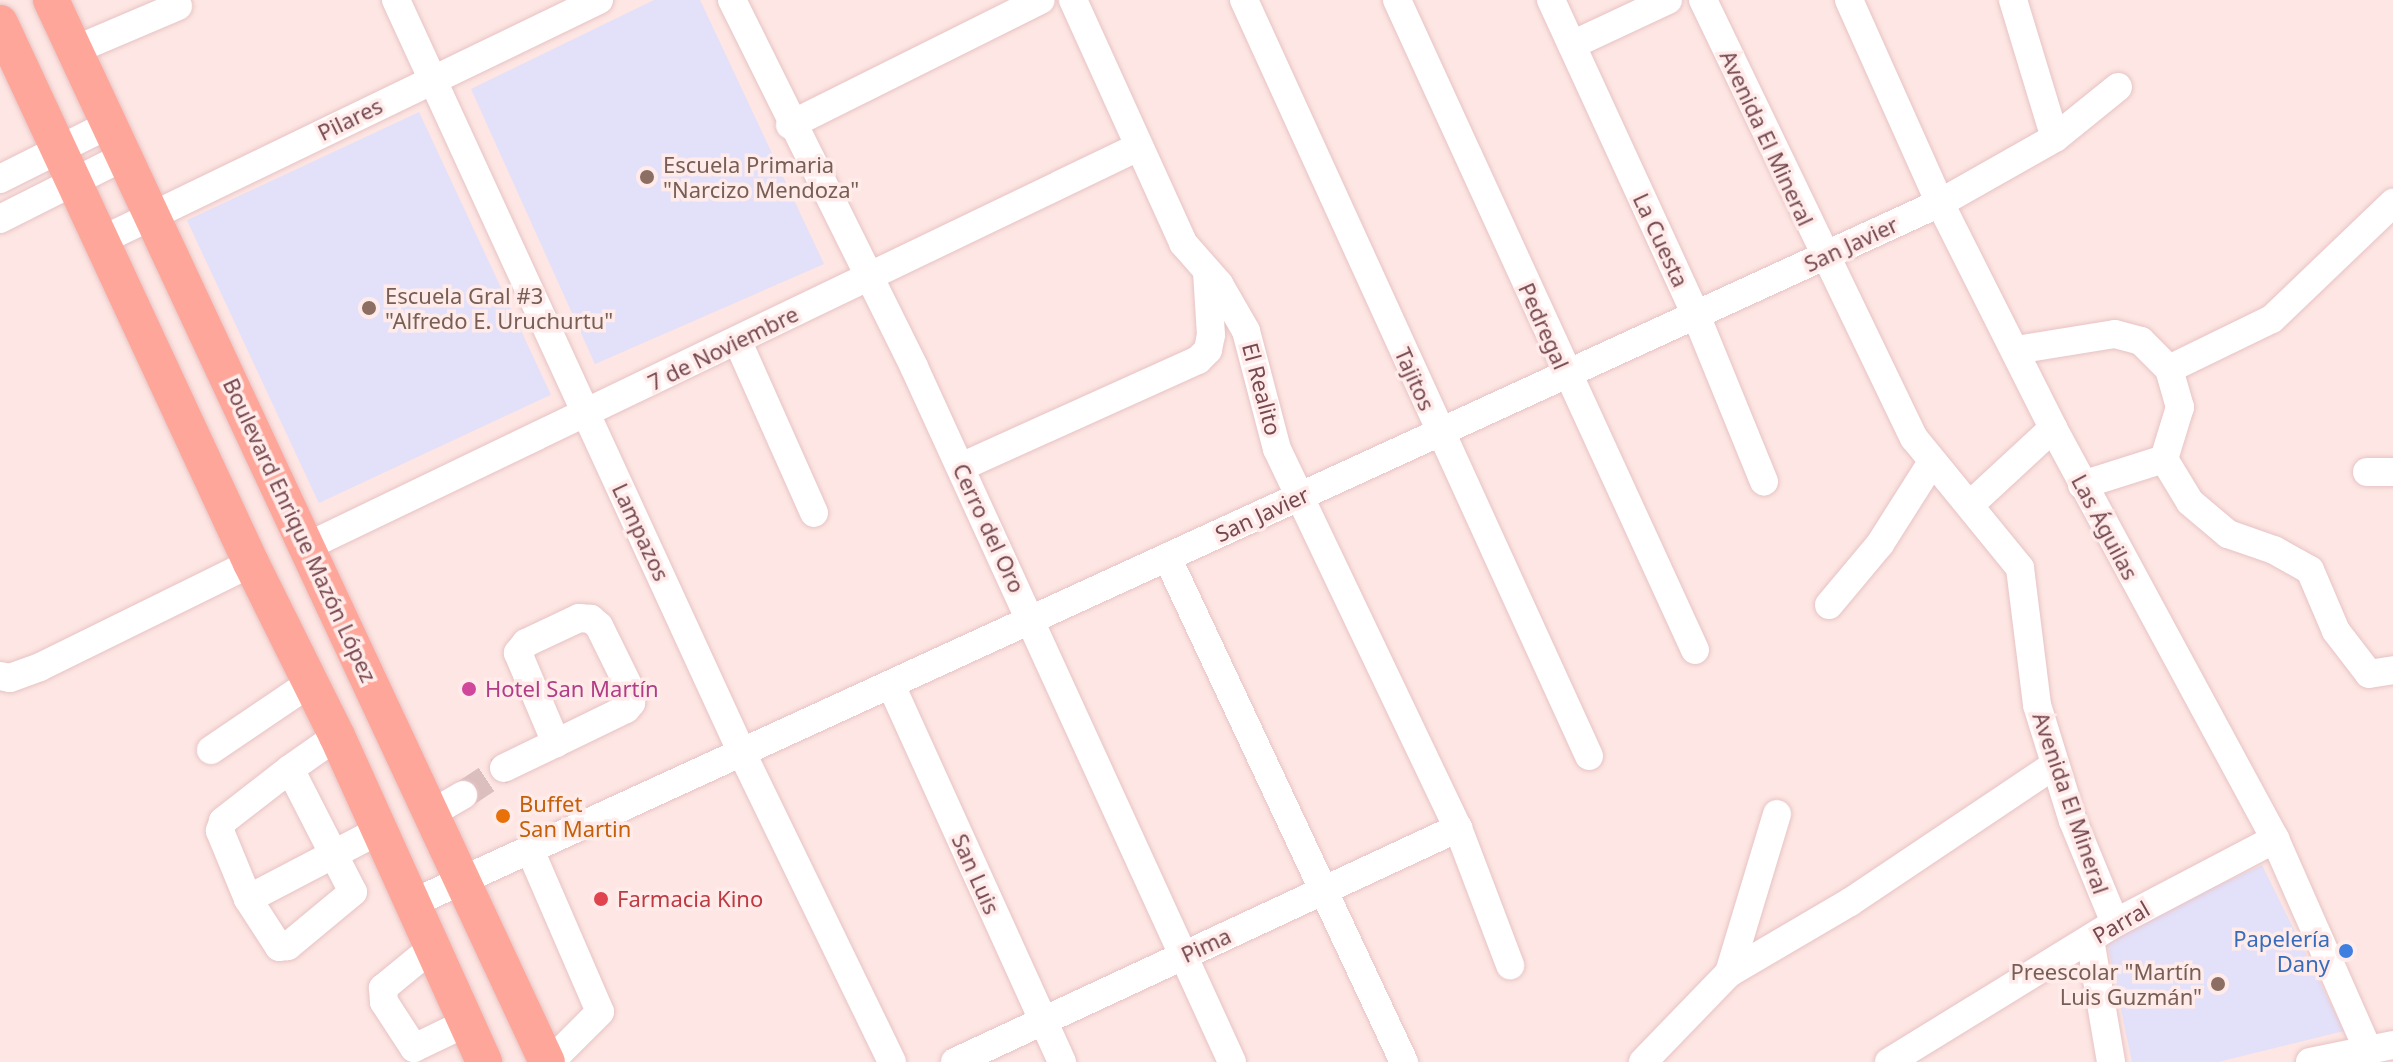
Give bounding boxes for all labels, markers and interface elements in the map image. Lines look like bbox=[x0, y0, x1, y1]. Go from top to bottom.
street label: Avenida El Mineral bbox=[1715, 46, 1819, 230]
street label: Pilares bbox=[313, 92, 387, 146]
place label: Escuela Primaria "Narcizo Mendoza" bbox=[663, 151, 859, 202]
marker: Escuela Primaria "Narcizo Mendoza" bbox=[638, 168, 656, 186]
street label: La Cuesta bbox=[1628, 189, 1694, 291]
street label: San Javier bbox=[1800, 211, 1902, 277]
street label: Pedregal bbox=[1513, 279, 1575, 373]
place label: Escuela Gral #3 "Alfredo E. Uruchurtu" bbox=[385, 282, 613, 334]
marker: Escuela Gral #3 "Alfredo E. Uruchurtu" bbox=[360, 299, 378, 317]
street label: 7 de Noviembre bbox=[644, 300, 802, 396]
street label: El Realito bbox=[1237, 340, 1287, 438]
street label: Tajitos bbox=[1390, 344, 1440, 414]
street label: Boulevard Enrique Mazón López bbox=[218, 374, 382, 686]
street label: Cerro del Oro bbox=[948, 459, 1030, 597]
street label: Las Águilas bbox=[2066, 470, 2144, 584]
street label: Lampazos bbox=[607, 479, 675, 585]
street label: San Javier bbox=[1211, 481, 1313, 547]
place label: Hotel San Martín bbox=[485, 676, 659, 702]
marker: Hotel San Martín bbox=[460, 680, 478, 698]
street label: Avenida El Mineral bbox=[2028, 709, 2114, 897]
place label: Buffet San Martin bbox=[519, 790, 631, 842]
marker: Buffet San Martin bbox=[494, 807, 512, 825]
street label: San Luis bbox=[947, 830, 1005, 918]
place label: Farmacia Kino bbox=[617, 886, 763, 912]
marker: Farmacia Kino bbox=[592, 890, 610, 908]
street label: Parral bbox=[2088, 895, 2154, 949]
street label: Pima bbox=[1177, 922, 1235, 968]
place label: Papelería Dany bbox=[2233, 925, 2330, 976]
marker: Papelería Dany bbox=[2337, 942, 2355, 960]
place label: Preescolar "Martín Luis Guzmán" bbox=[2010, 958, 2202, 1010]
marker: Preescolar "Martín Luis Guzmán" bbox=[2209, 975, 2227, 993]

